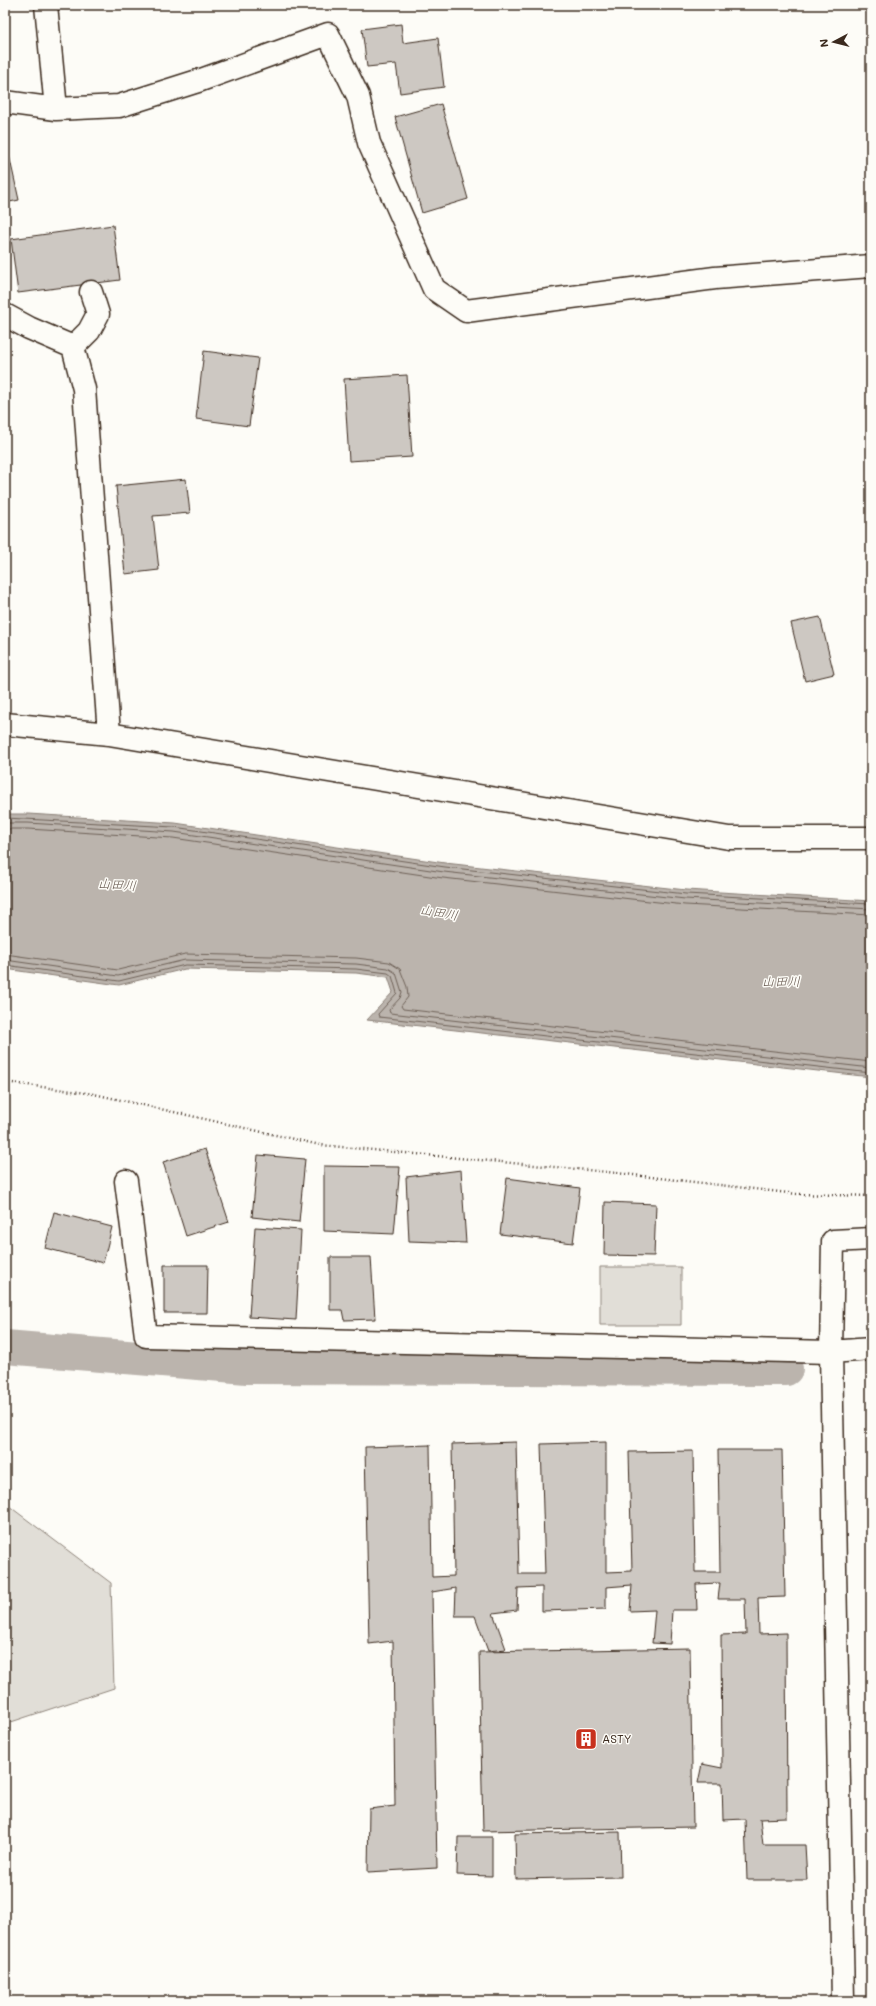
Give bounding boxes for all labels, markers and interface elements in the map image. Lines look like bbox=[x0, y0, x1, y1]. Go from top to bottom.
north arrow bbox=[814, 22, 854, 62]
text: N bbox=[816, 38, 832, 48]
water label: 山田川 bbox=[97, 874, 137, 893]
water label: 山田川 bbox=[418, 900, 460, 923]
water label: 山田川 bbox=[761, 972, 801, 989]
building icon: ASTY bbox=[573, 1726, 599, 1752]
place label: ASTY bbox=[602, 1730, 632, 1746]

